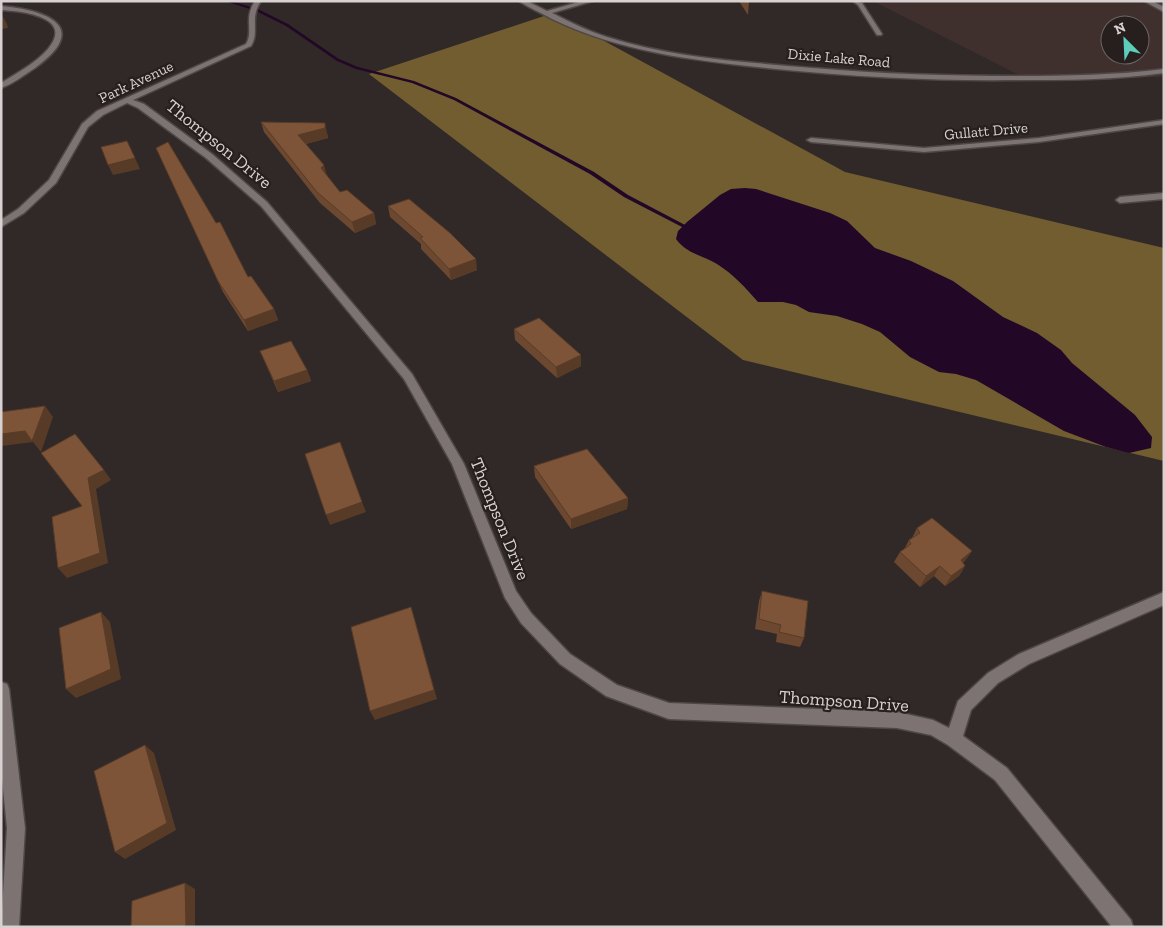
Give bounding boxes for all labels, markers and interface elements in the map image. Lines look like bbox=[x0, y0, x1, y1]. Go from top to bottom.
north arrow bbox=[1100, 15, 1150, 65]
text: N bbox=[1112, 19, 1129, 39]
street label: Dixie Lake Road bbox=[787, 45, 892, 72]
street label: Park Avenue bbox=[96, 57, 176, 107]
street label: Thompson Drive bbox=[162, 95, 276, 193]
street label: Gullatt Drive bbox=[943, 118, 1029, 144]
street label: Thompson Drive bbox=[465, 455, 535, 583]
street label: Thompson Drive bbox=[778, 685, 910, 717]

